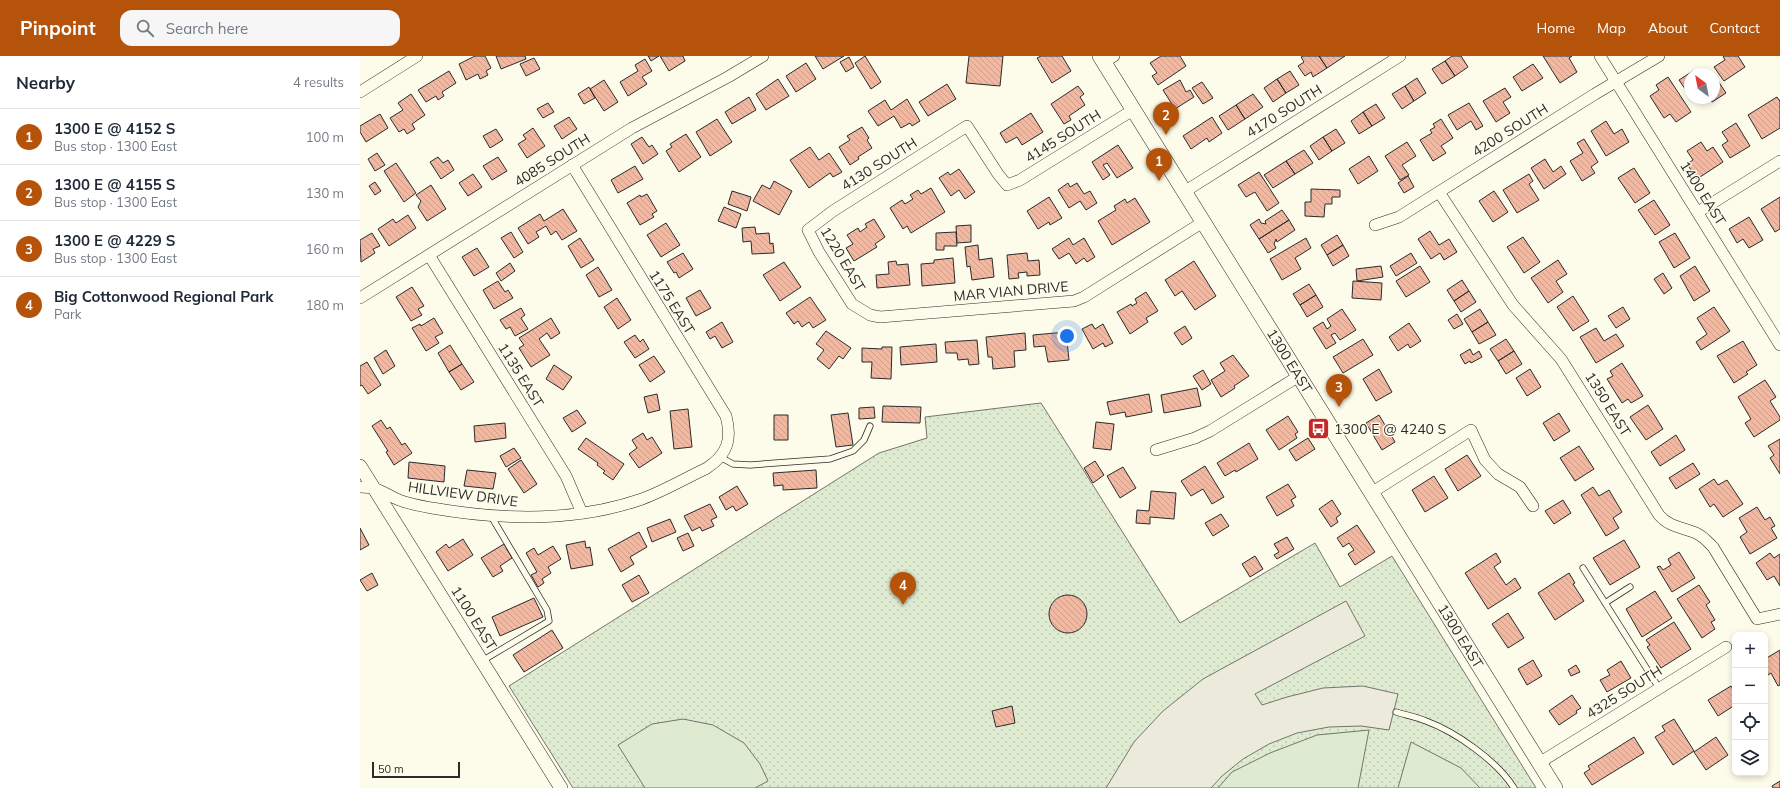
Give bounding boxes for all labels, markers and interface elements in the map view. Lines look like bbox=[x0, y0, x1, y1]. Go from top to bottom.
search box bbox=[120, 10, 400, 46]
text: Pinpoint bbox=[20, 16, 96, 40]
icon: search bbox=[134, 17, 156, 39]
text: Search here bbox=[166, 19, 248, 38]
text: Home bbox=[1536, 19, 1575, 37]
text: Map bbox=[1597, 19, 1626, 37]
text: About bbox=[1648, 19, 1688, 37]
text: Contact bbox=[1710, 19, 1760, 37]
north arrow bbox=[1684, 68, 1720, 104]
text: Nearby bbox=[16, 72, 75, 93]
text: 4 results bbox=[293, 74, 344, 90]
street label: 4170 SOUTH bbox=[1243, 81, 1325, 141]
street label: 4200 SOUTH bbox=[1469, 100, 1551, 160]
pin: 2 bbox=[1153, 102, 1179, 135]
street label: 4145 SOUTH bbox=[1022, 106, 1104, 166]
text: 1300 E @ 4152 S bbox=[54, 119, 176, 138]
text: 1 bbox=[25, 129, 33, 145]
text: 100 m bbox=[306, 129, 344, 145]
street label: 4085 SOUTH bbox=[511, 130, 593, 190]
street label: 4130 SOUTH bbox=[838, 134, 920, 194]
text: Bus stop · 1300 East bbox=[54, 138, 177, 154]
pin: 1 bbox=[1146, 148, 1172, 181]
street label: 1400 EAST bbox=[1676, 158, 1730, 229]
text: 1300 E @ 4155 S bbox=[54, 175, 176, 194]
text: 2 bbox=[25, 185, 33, 201]
text: 130 m bbox=[306, 185, 344, 201]
text: Bus stop · 1300 East bbox=[54, 194, 177, 210]
street label: 1220 EAST bbox=[817, 223, 870, 295]
text: 1300 E @ 4229 S bbox=[54, 231, 176, 250]
text: 3 bbox=[25, 241, 33, 257]
text: 160 m bbox=[306, 241, 344, 257]
text: Bus stop · 1300 East bbox=[54, 250, 177, 266]
street label: 1175 EAST bbox=[645, 267, 699, 338]
street label: MAR VIAN DRIVE bbox=[953, 277, 1069, 305]
text: Big Cottonwood Regional Park bbox=[54, 287, 273, 306]
text: 4 bbox=[25, 297, 33, 313]
text: 180 m bbox=[306, 297, 344, 313]
text: Park bbox=[54, 306, 81, 322]
street label: 1300 EAST bbox=[1263, 325, 1317, 397]
your location bbox=[1057, 326, 1077, 346]
street label: 1135 EAST bbox=[494, 340, 548, 411]
street label: 1350 EAST bbox=[1581, 369, 1635, 440]
pin: 3 bbox=[1326, 374, 1352, 407]
bus stop icon: 1300 E @ 4240 S bbox=[1305, 416, 1331, 442]
place label: 1300 E @ 4240 S bbox=[1334, 420, 1447, 438]
street label: HILLVIEW DRIVE bbox=[407, 477, 519, 511]
pin: 4 bbox=[890, 572, 916, 605]
street label: 1100 EAST bbox=[447, 583, 501, 654]
street label: 1300 EAST bbox=[1434, 601, 1488, 672]
map controls bbox=[1732, 632, 1768, 776]
button: + bbox=[1732, 632, 1768, 668]
street label: 4325 SOUTH bbox=[1583, 662, 1665, 722]
button: − bbox=[1732, 668, 1768, 704]
button: locate bbox=[1732, 704, 1768, 740]
button: layers bbox=[1732, 740, 1768, 776]
scale bar bbox=[372, 760, 460, 779]
text: 50 m bbox=[378, 762, 404, 776]

